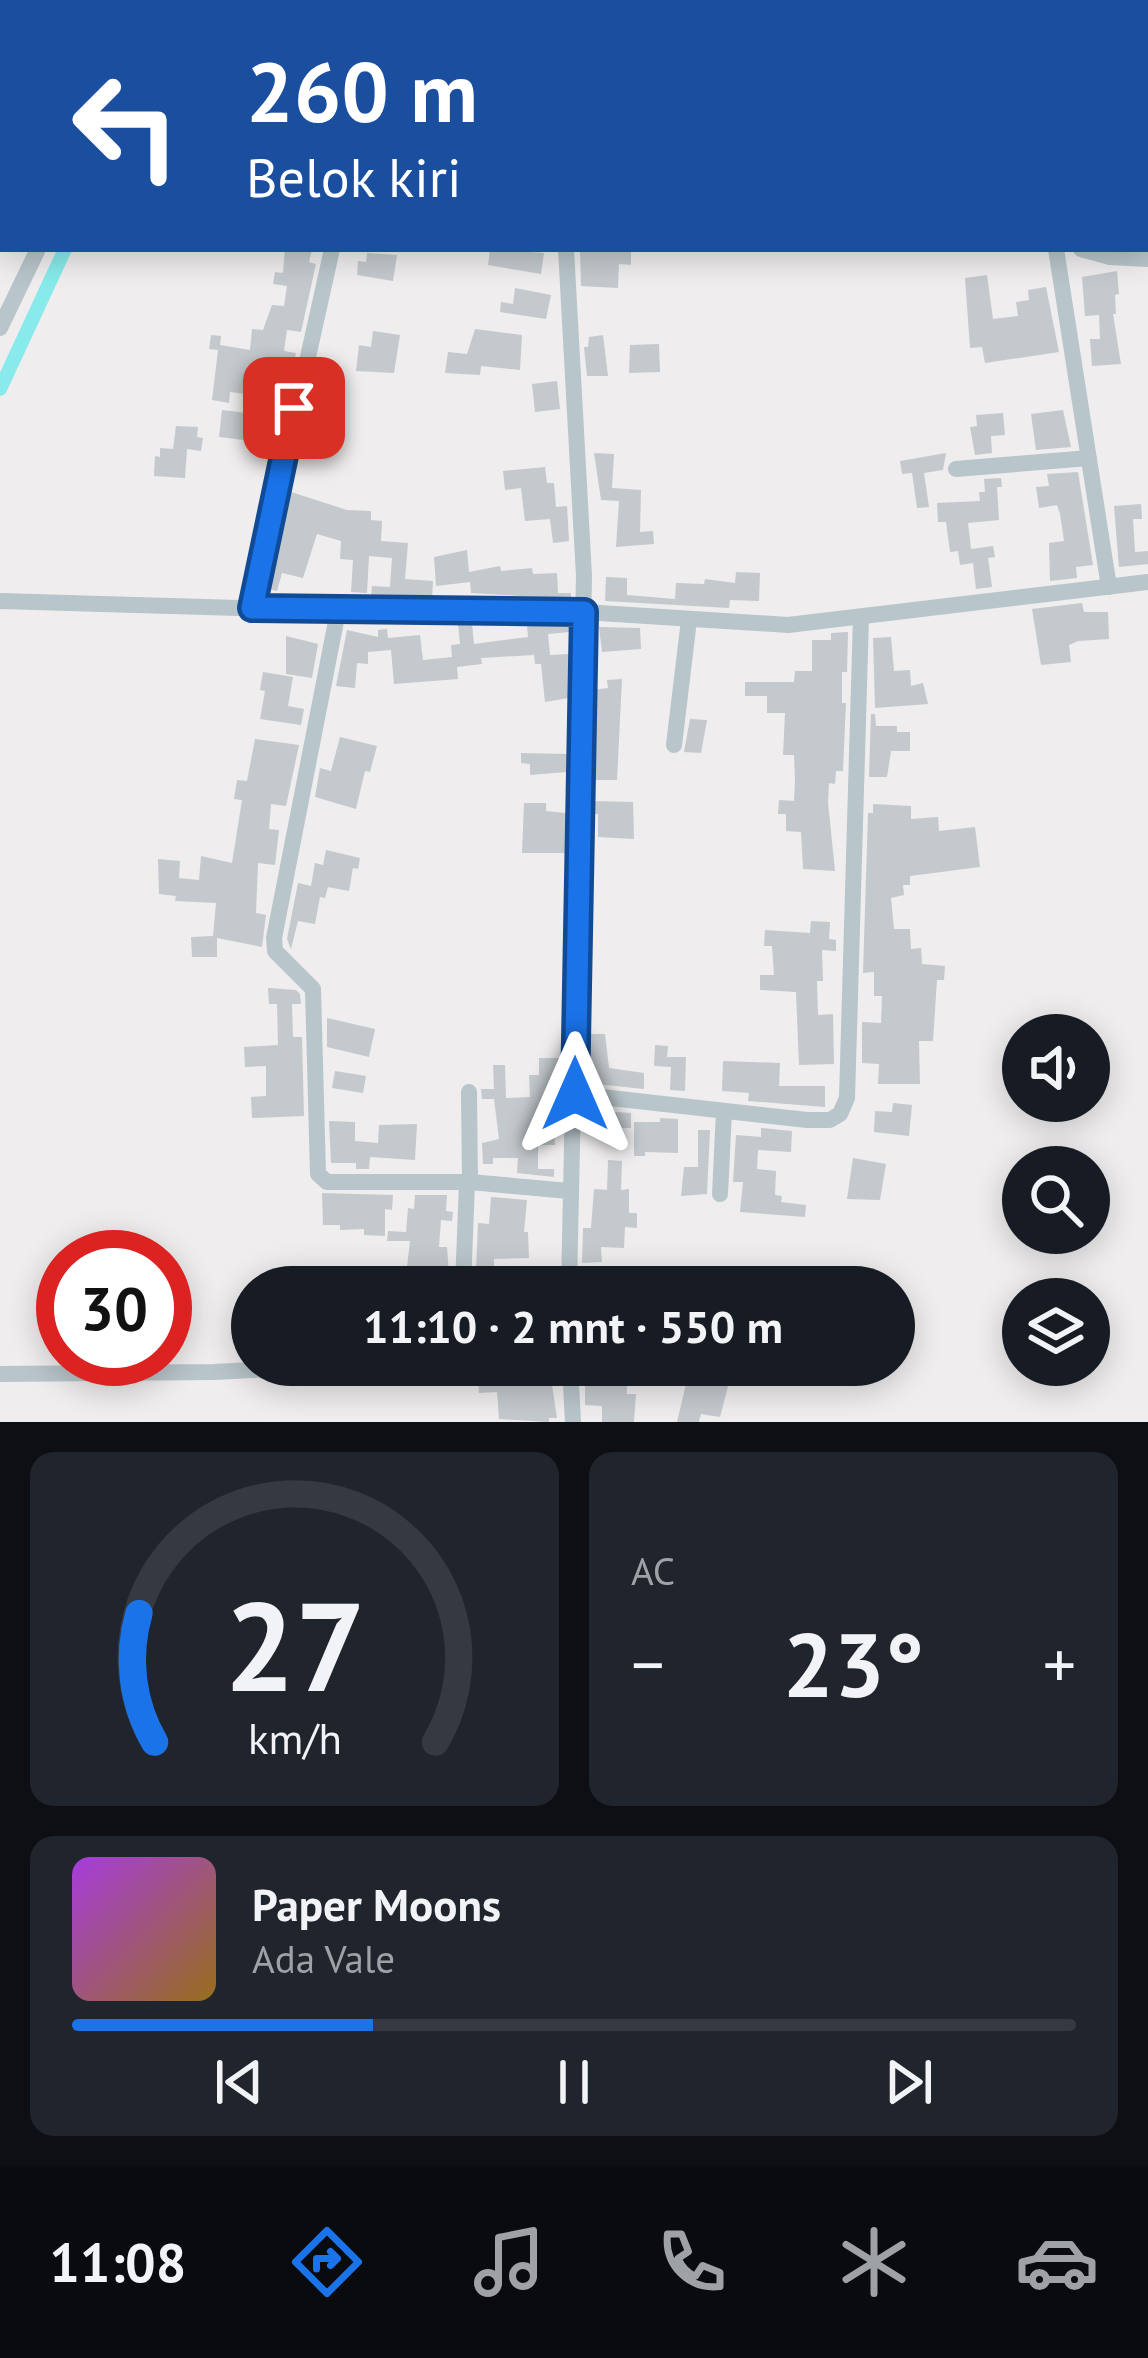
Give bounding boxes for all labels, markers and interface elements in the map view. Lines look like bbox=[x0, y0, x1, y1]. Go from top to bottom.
text: 260 m bbox=[246, 36, 478, 145]
icon: left bbox=[48, 48, 204, 204]
text: Belok kiri bbox=[246, 142, 462, 212]
pin bbox=[243, 357, 345, 459]
icon: arrive bbox=[261, 375, 327, 441]
map controls bbox=[1002, 1014, 1110, 1386]
button: sound bbox=[1002, 1014, 1110, 1122]
position arrow bbox=[512, 1031, 638, 1157]
button: search bbox=[1002, 1146, 1110, 1254]
speed limit sign: 30 bbox=[36, 1230, 192, 1386]
button: layers bbox=[1002, 1278, 1110, 1386]
text: 11:10 · 2 mnt · 550 m bbox=[363, 1297, 783, 1355]
text: AC bbox=[631, 1545, 675, 1596]
text: 27 bbox=[224, 1564, 365, 1725]
text: 23° bbox=[783, 1605, 924, 1722]
text: − bbox=[631, 1621, 664, 1706]
text: + bbox=[1043, 1621, 1076, 1706]
text: km/h bbox=[247, 1710, 342, 1766]
text: Paper Moons bbox=[252, 1875, 501, 1933]
text: Ada Vale bbox=[252, 1933, 395, 1984]
icon: previous bbox=[206, 2049, 272, 2115]
icon: pause bbox=[541, 2049, 607, 2115]
icon: next bbox=[876, 2049, 942, 2115]
icon: directions bbox=[285, 2220, 369, 2304]
icon: music bbox=[467, 2220, 551, 2304]
icon: phone bbox=[650, 2220, 734, 2304]
icon: climate bbox=[832, 2220, 916, 2304]
icon: car bbox=[1015, 2220, 1099, 2304]
text: 11:08 bbox=[49, 2227, 186, 2297]

